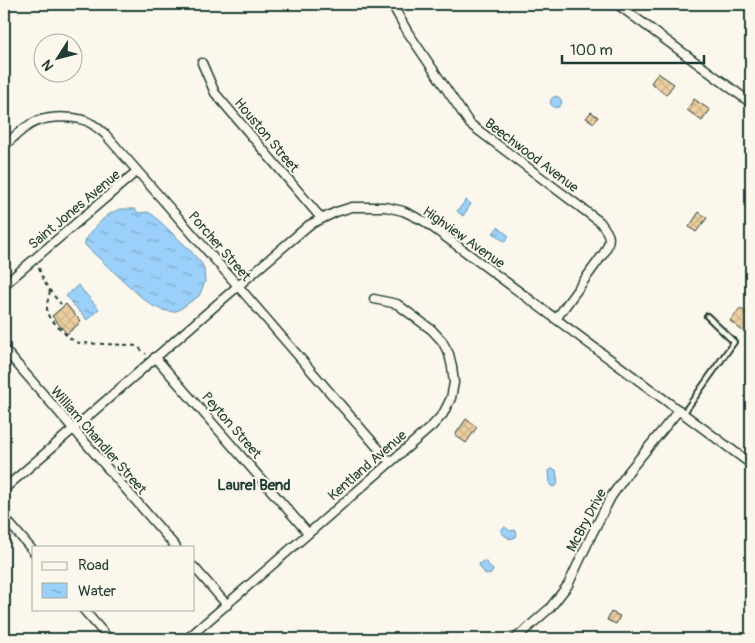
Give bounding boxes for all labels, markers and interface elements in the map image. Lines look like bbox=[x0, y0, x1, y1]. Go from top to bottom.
north arrow bbox=[32, 32, 82, 82]
scale bar bbox=[562, 32, 705, 64]
text: 100 m bbox=[570, 41, 613, 60]
text: N bbox=[38, 57, 58, 74]
street label: Houston Street bbox=[231, 95, 303, 176]
street label: Beechwood Avenue bbox=[482, 115, 582, 196]
street label: Saint Jones Avenue bbox=[25, 166, 124, 253]
street label: Highview Avenue bbox=[419, 203, 508, 272]
street label: Porcher Street bbox=[185, 208, 255, 285]
street label: William Chandler Street bbox=[47, 383, 151, 498]
street label: Peyton Street bbox=[198, 389, 265, 462]
street label: Kentland Avenue bbox=[324, 427, 410, 504]
district label: Laurel Bend bbox=[217, 476, 291, 495]
street label: McBry Drive bbox=[563, 486, 610, 555]
legend bbox=[32, 546, 195, 610]
text: Road bbox=[78, 556, 109, 575]
text: Water bbox=[78, 582, 117, 601]

